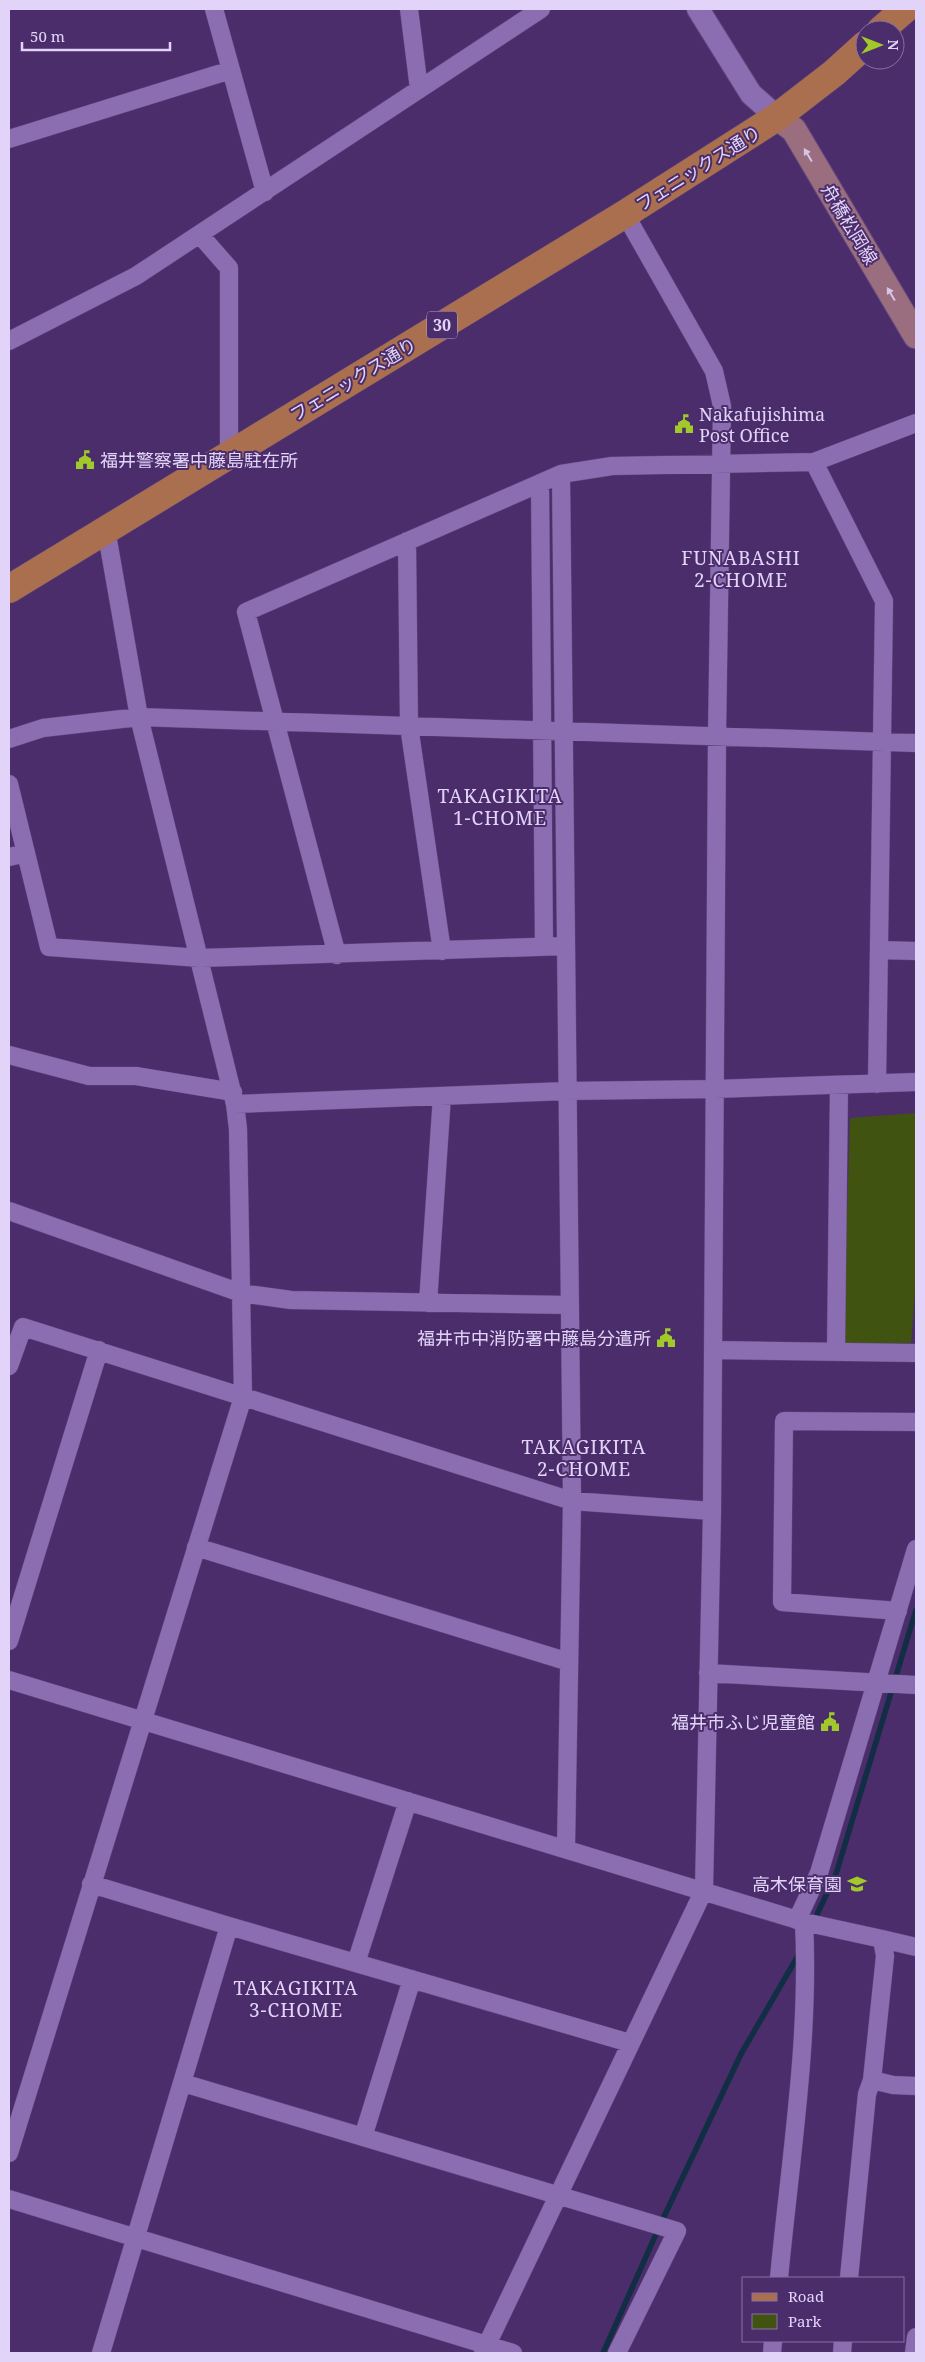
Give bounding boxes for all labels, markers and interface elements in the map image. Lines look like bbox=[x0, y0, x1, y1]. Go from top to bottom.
scale bar bbox=[22, 20, 170, 52]
north arrow bbox=[855, 20, 905, 70]
text: 50 m bbox=[30, 26, 65, 46]
text: N bbox=[884, 39, 903, 51]
street label: フェニックス通り bbox=[631, 120, 765, 216]
one-way arrow bbox=[804, 148, 813, 161]
street label: 舟橋松岡線 bbox=[817, 179, 883, 269]
one-way arrow bbox=[887, 288, 896, 301]
road number: 30 bbox=[427, 312, 457, 338]
street label: フェニックス通り bbox=[285, 332, 421, 426]
place label: Nakafujishima Post Office bbox=[699, 402, 825, 447]
public building icon: Nakafujishima Post Office bbox=[673, 413, 695, 435]
place label: 福井警察署中藤島駐在所 bbox=[100, 448, 298, 472]
public building icon: 福井警察署中藤島駐在所 bbox=[74, 449, 96, 471]
district label: FUNABASHI 2-CHOME bbox=[681, 545, 801, 593]
district label: TAKAGIKITA 1-CHOME bbox=[438, 783, 562, 831]
place label: 福井市中消防署中藤島分遣所 bbox=[417, 1326, 651, 1350]
public building icon: 福井市中消防署中藤島分遣所 bbox=[655, 1327, 677, 1349]
district label: TAKAGIKITA 2-CHOME bbox=[522, 1434, 646, 1482]
place label: 福井市ふじ児童館 bbox=[671, 1710, 815, 1734]
public building icon: 福井市ふじ児童館 bbox=[819, 1711, 841, 1733]
place label: 高木保育園 bbox=[752, 1872, 842, 1896]
school or university icon: 高木保育園 bbox=[846, 1873, 868, 1895]
district label: TAKAGIKITA 3-CHOME bbox=[234, 1975, 358, 2023]
legend bbox=[742, 2277, 905, 2342]
text: Road bbox=[788, 2286, 824, 2306]
text: Park bbox=[788, 2311, 822, 2331]

